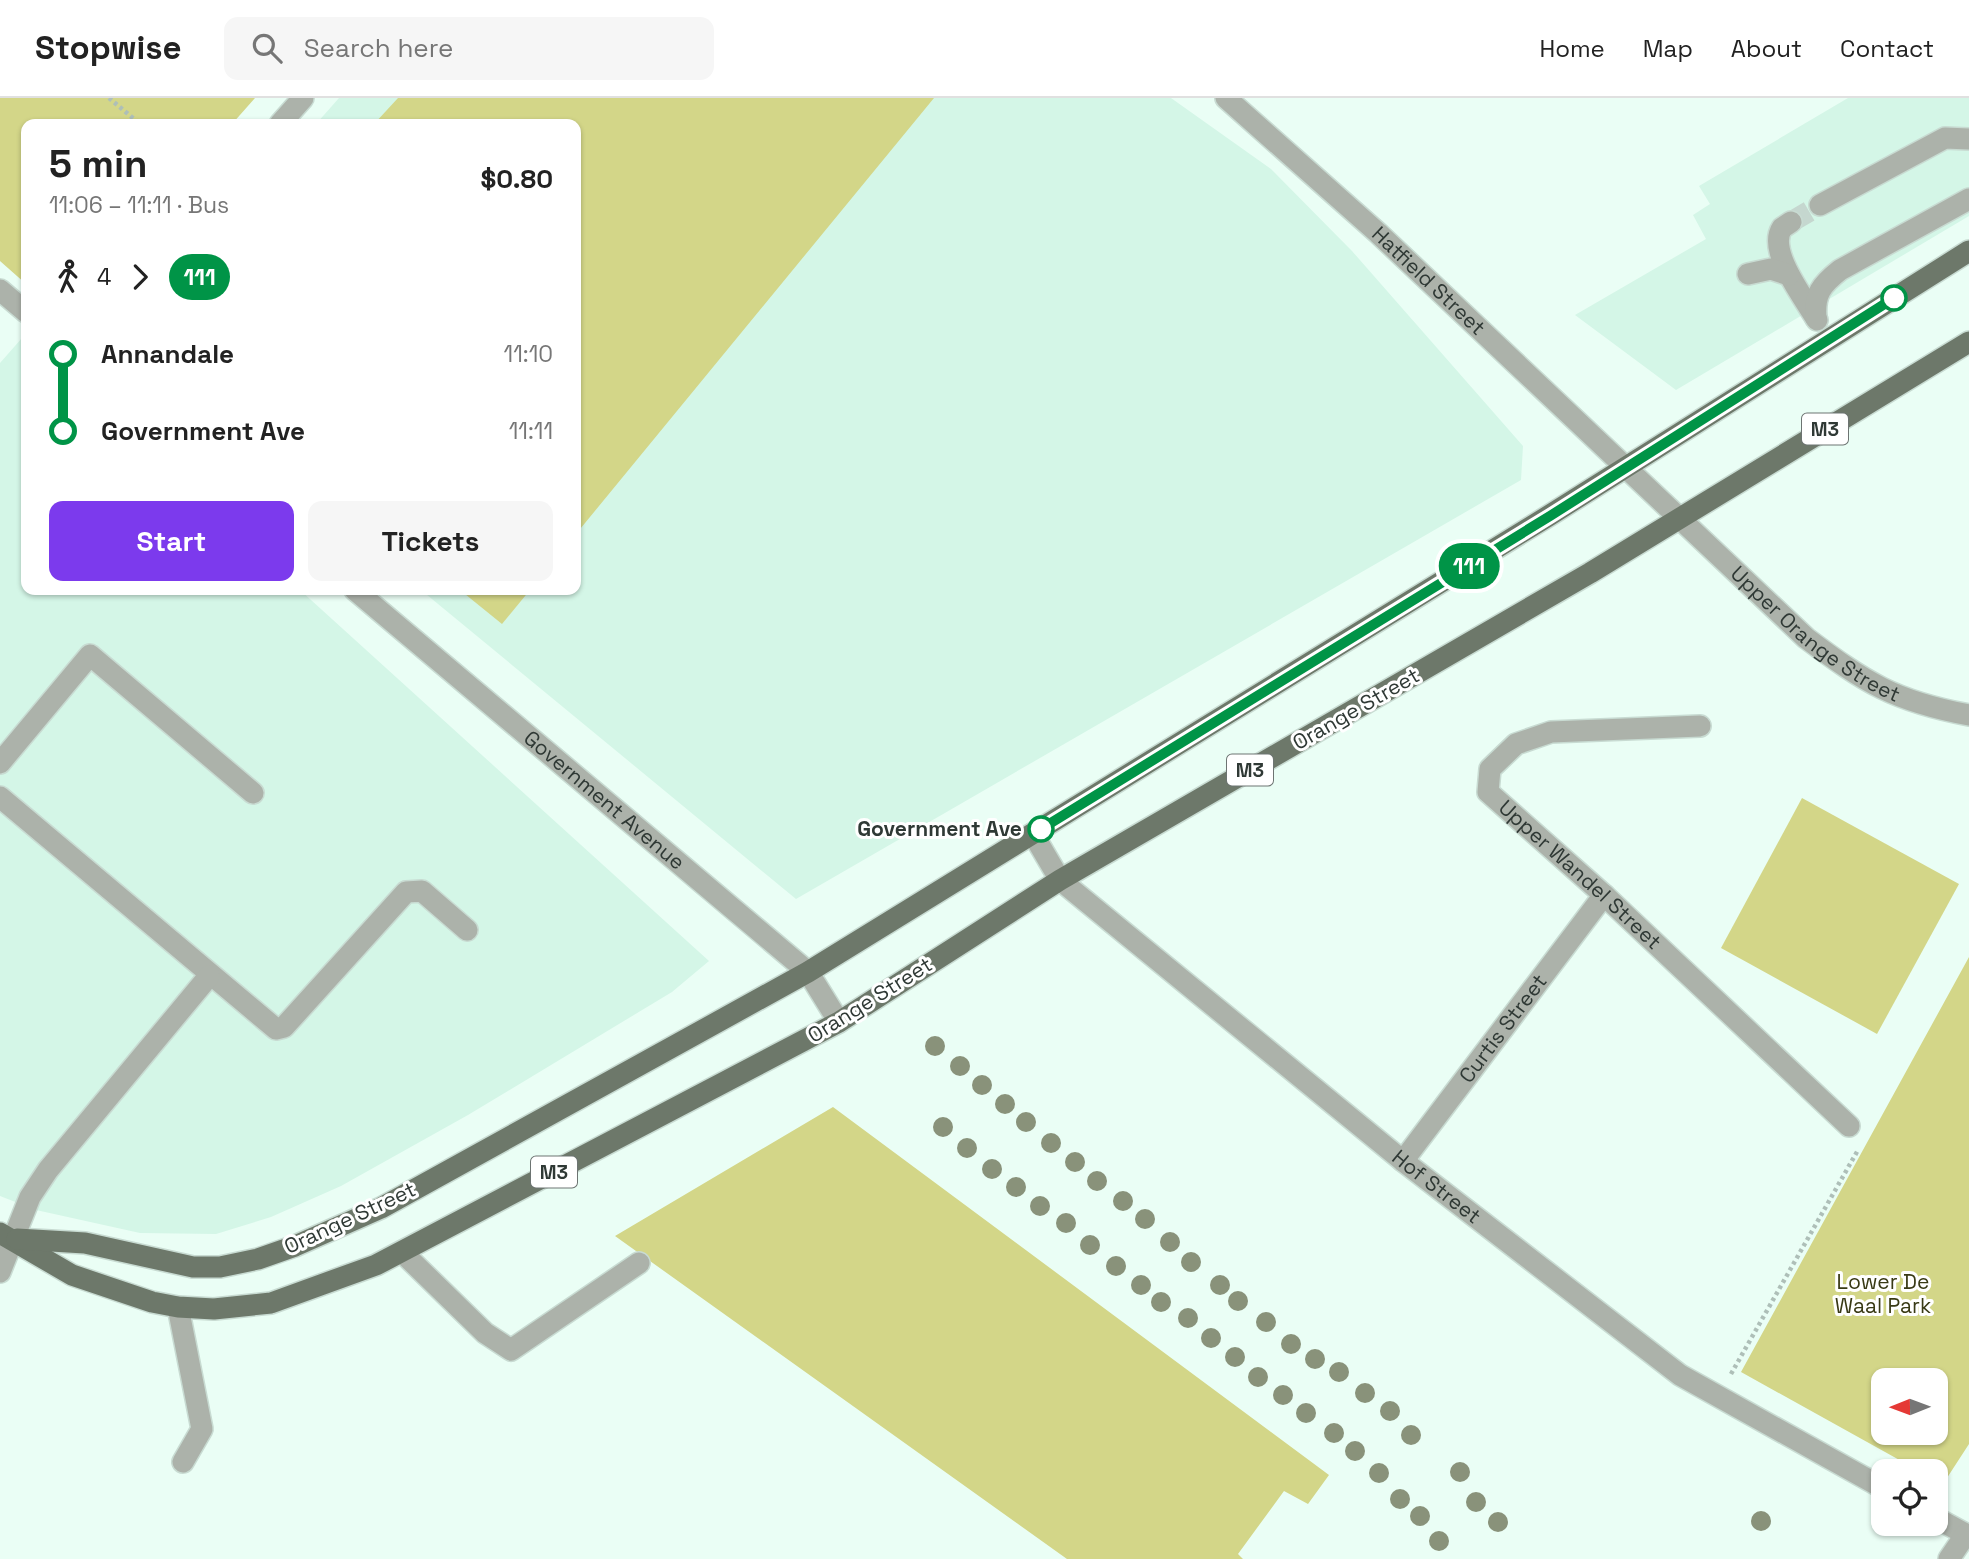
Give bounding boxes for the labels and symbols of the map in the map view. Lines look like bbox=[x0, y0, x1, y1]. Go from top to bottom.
street label: Hatfield Street bbox=[1366, 220, 1492, 341]
unlabelled marker bbox=[1881, 285, 1907, 311]
road number: M3 bbox=[1802, 414, 1848, 444]
line badge: 111 bbox=[1429, 543, 1509, 589]
street label: Upper Orange Street bbox=[1725, 560, 1905, 708]
street label: Orange Street bbox=[1287, 661, 1424, 756]
street label: Government Avenue bbox=[518, 724, 691, 875]
road number: M3 bbox=[1227, 754, 1273, 786]
street label: Upper Wandel Street bbox=[1493, 794, 1667, 955]
place label: Government Ave bbox=[857, 815, 1022, 842]
marker: Government Ave bbox=[1028, 816, 1054, 842]
street label: Orange Street bbox=[802, 950, 937, 1049]
street label: Curtis Street bbox=[1453, 968, 1553, 1088]
street label: Hof Street bbox=[1387, 1144, 1487, 1229]
road number: M3 bbox=[531, 1156, 577, 1188]
street label: Orange Street bbox=[280, 1175, 420, 1260]
park label: Lower De Waal Park bbox=[1835, 1268, 1931, 1319]
north arrow bbox=[1871, 1368, 1948, 1446]

